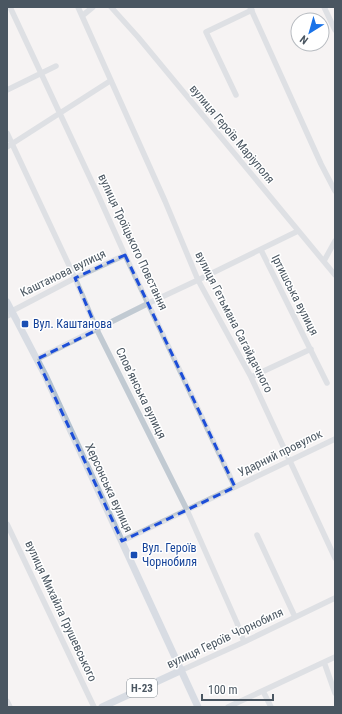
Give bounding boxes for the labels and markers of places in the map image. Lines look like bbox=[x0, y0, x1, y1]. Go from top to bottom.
place label: Вул. Каштанова bbox=[33, 317, 112, 331]
marker: Вул. Каштанова bbox=[20, 319, 30, 329]
place label: Вул. Героїв Чорнобиля bbox=[142, 541, 197, 569]
marker: Вул. Героїв Чорнобиля bbox=[129, 550, 139, 560]

